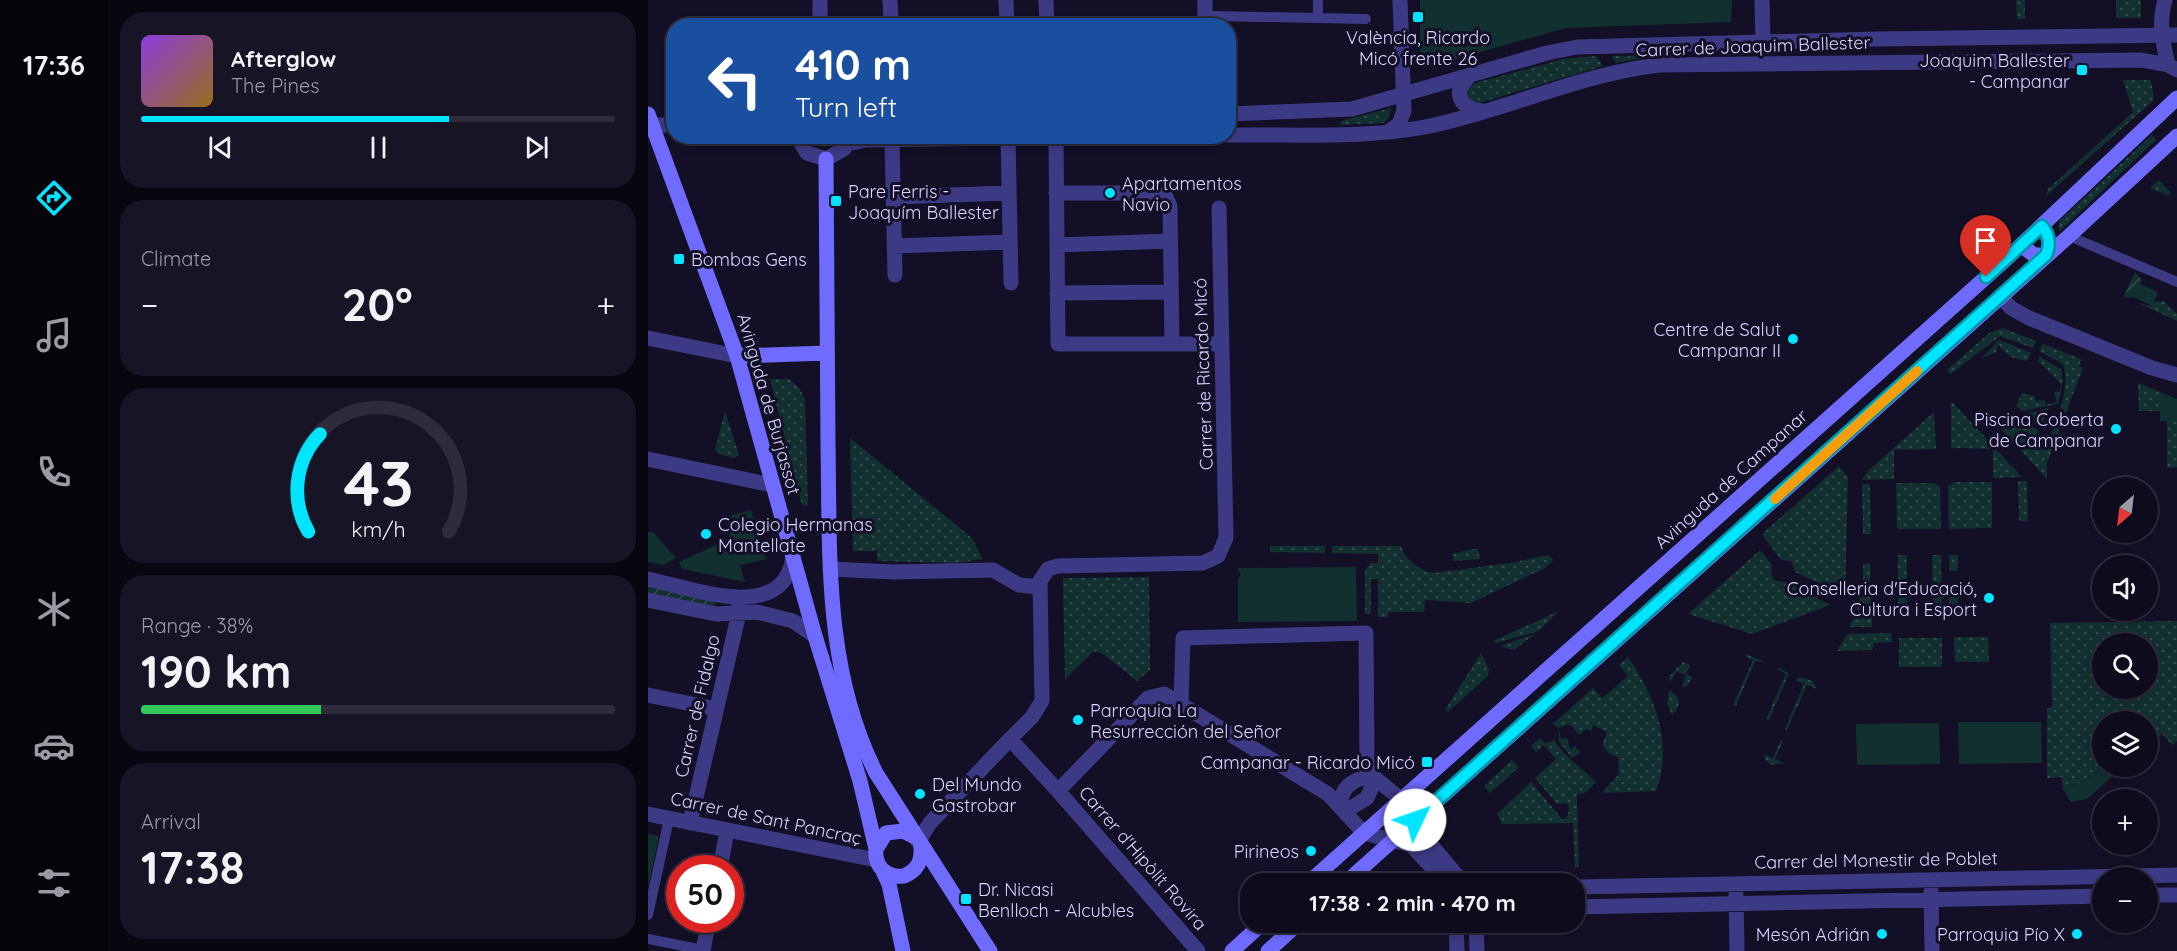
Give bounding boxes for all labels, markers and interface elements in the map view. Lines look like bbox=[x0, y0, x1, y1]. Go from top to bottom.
marker: València, Ricardo Micó frente 26 bbox=[1411, 10, 1425, 24]
place label: València, Ricardo Micó frente 26 bbox=[1346, 26, 1490, 70]
street label: Carrer de Joaquim Ballester bbox=[1635, 30, 1871, 62]
text: 410 m bbox=[795, 38, 911, 91]
icon: left bbox=[696, 42, 774, 120]
text: Afterglow bbox=[231, 45, 336, 73]
text: 17:36 bbox=[23, 48, 85, 82]
place label: Joaquim Ballester - Campanar bbox=[1919, 49, 2070, 93]
marker: Joaquim Ballester - Campanar bbox=[2075, 63, 2089, 77]
text: The Pines bbox=[231, 73, 320, 98]
text: Turn left bbox=[795, 90, 897, 124]
icon: previous bbox=[204, 131, 237, 164]
icon: pause bbox=[362, 131, 395, 164]
icon: next bbox=[520, 131, 553, 164]
place label: Apartamentos Navio bbox=[1122, 172, 1242, 216]
icon: directions bbox=[33, 177, 75, 219]
place label: Pare Ferris - Joaquím Ballester bbox=[848, 180, 999, 224]
marker: Apartamentos Navio bbox=[1103, 186, 1117, 200]
marker: Pare Ferris - Joaquím Ballester bbox=[829, 194, 843, 208]
pin bbox=[1960, 215, 2011, 277]
icon: arrive bbox=[1969, 224, 2002, 257]
text: Climate bbox=[141, 246, 211, 271]
place label: Bombas Gens bbox=[691, 248, 807, 271]
marker: Bombas Gens bbox=[672, 252, 686, 266]
text: 20° bbox=[342, 276, 413, 332]
street label: Carrer de Ricardo Micó bbox=[1188, 277, 1218, 471]
text: − bbox=[141, 284, 158, 325]
text: + bbox=[596, 284, 615, 325]
street label: Avinguda de Burjassot bbox=[732, 311, 806, 497]
icon: music bbox=[33, 314, 75, 356]
place label: Centre de Salut Campanar II bbox=[1654, 318, 1781, 362]
marker: Centre de Salut Campanar II bbox=[1786, 332, 1800, 346]
street label: Avinguda de Campanar bbox=[1650, 404, 1812, 554]
place label: Piscina Coberta de Campanar bbox=[1974, 408, 2104, 452]
marker: Piscina Coberta de Campanar bbox=[2109, 422, 2123, 436]
text: 43 bbox=[343, 445, 413, 523]
icon: phone bbox=[33, 451, 75, 493]
north arrow bbox=[2092, 477, 2158, 543]
map controls bbox=[2092, 477, 2158, 933]
place label: Colegio Hermanas Mantellate bbox=[718, 513, 873, 557]
text: km/h bbox=[351, 517, 405, 543]
marker: Colegio Hermanas Mantellate bbox=[699, 527, 713, 541]
button: sound bbox=[2092, 555, 2158, 621]
place label: Conselleria d'Educació, Cultura i Esport bbox=[1787, 577, 1977, 621]
icon: climate bbox=[33, 588, 75, 630]
marker: Conselleria d'Educació, Cultura i Esport bbox=[1982, 591, 1996, 605]
text: Range · 38% bbox=[141, 613, 253, 638]
street label: Carrer de Fidalgo bbox=[669, 632, 725, 780]
button: search bbox=[2092, 633, 2158, 699]
text: 190 km bbox=[141, 643, 291, 699]
place label: Parroquia La Resurrección del Señor bbox=[1090, 699, 1282, 743]
button: layers bbox=[2092, 711, 2158, 777]
marker: Parroquia La Resurrección del Señor bbox=[1071, 713, 1085, 727]
icon: car bbox=[33, 725, 75, 767]
place label: Campanar - Ricardo Micó bbox=[1201, 751, 1415, 774]
marker: Campanar - Ricardo Micó bbox=[1420, 755, 1434, 769]
place label: Del Mundo Gastrobar bbox=[932, 773, 1022, 817]
street label: Carrer d'Hipòlit Rovira bbox=[1074, 781, 1212, 935]
street label: Carrer de Sant Pancraç bbox=[668, 787, 864, 849]
marker: Del Mundo Gastrobar bbox=[913, 787, 927, 801]
position arrow bbox=[1383, 788, 1447, 852]
button: + bbox=[2092, 789, 2158, 855]
text: Arrival bbox=[141, 809, 201, 834]
text: 17:38 bbox=[141, 839, 244, 895]
place label: Pirineos bbox=[1234, 840, 1299, 863]
marker: Pirineos bbox=[1304, 844, 1318, 858]
street label: Carrer del Monestir de Poblet bbox=[1754, 846, 1998, 874]
speed limit sign: 50 bbox=[666, 855, 744, 933]
icon: filters bbox=[33, 862, 75, 904]
button: − bbox=[2092, 867, 2158, 933]
place label: Dr. Nicasi Benlloch - Alcubles bbox=[978, 878, 1134, 922]
text: 17:38 · 2 min · 470 m bbox=[1309, 889, 1516, 917]
marker: Dr. Nicasi Benlloch - Alcubles bbox=[959, 892, 973, 906]
place label: Mesón Adrián bbox=[1756, 923, 1870, 946]
place label: Parroquia Pío X bbox=[1937, 923, 2065, 946]
marker: Mesón Adrián bbox=[1875, 927, 1889, 941]
marker: Parroquia Pío X bbox=[2070, 927, 2084, 941]

